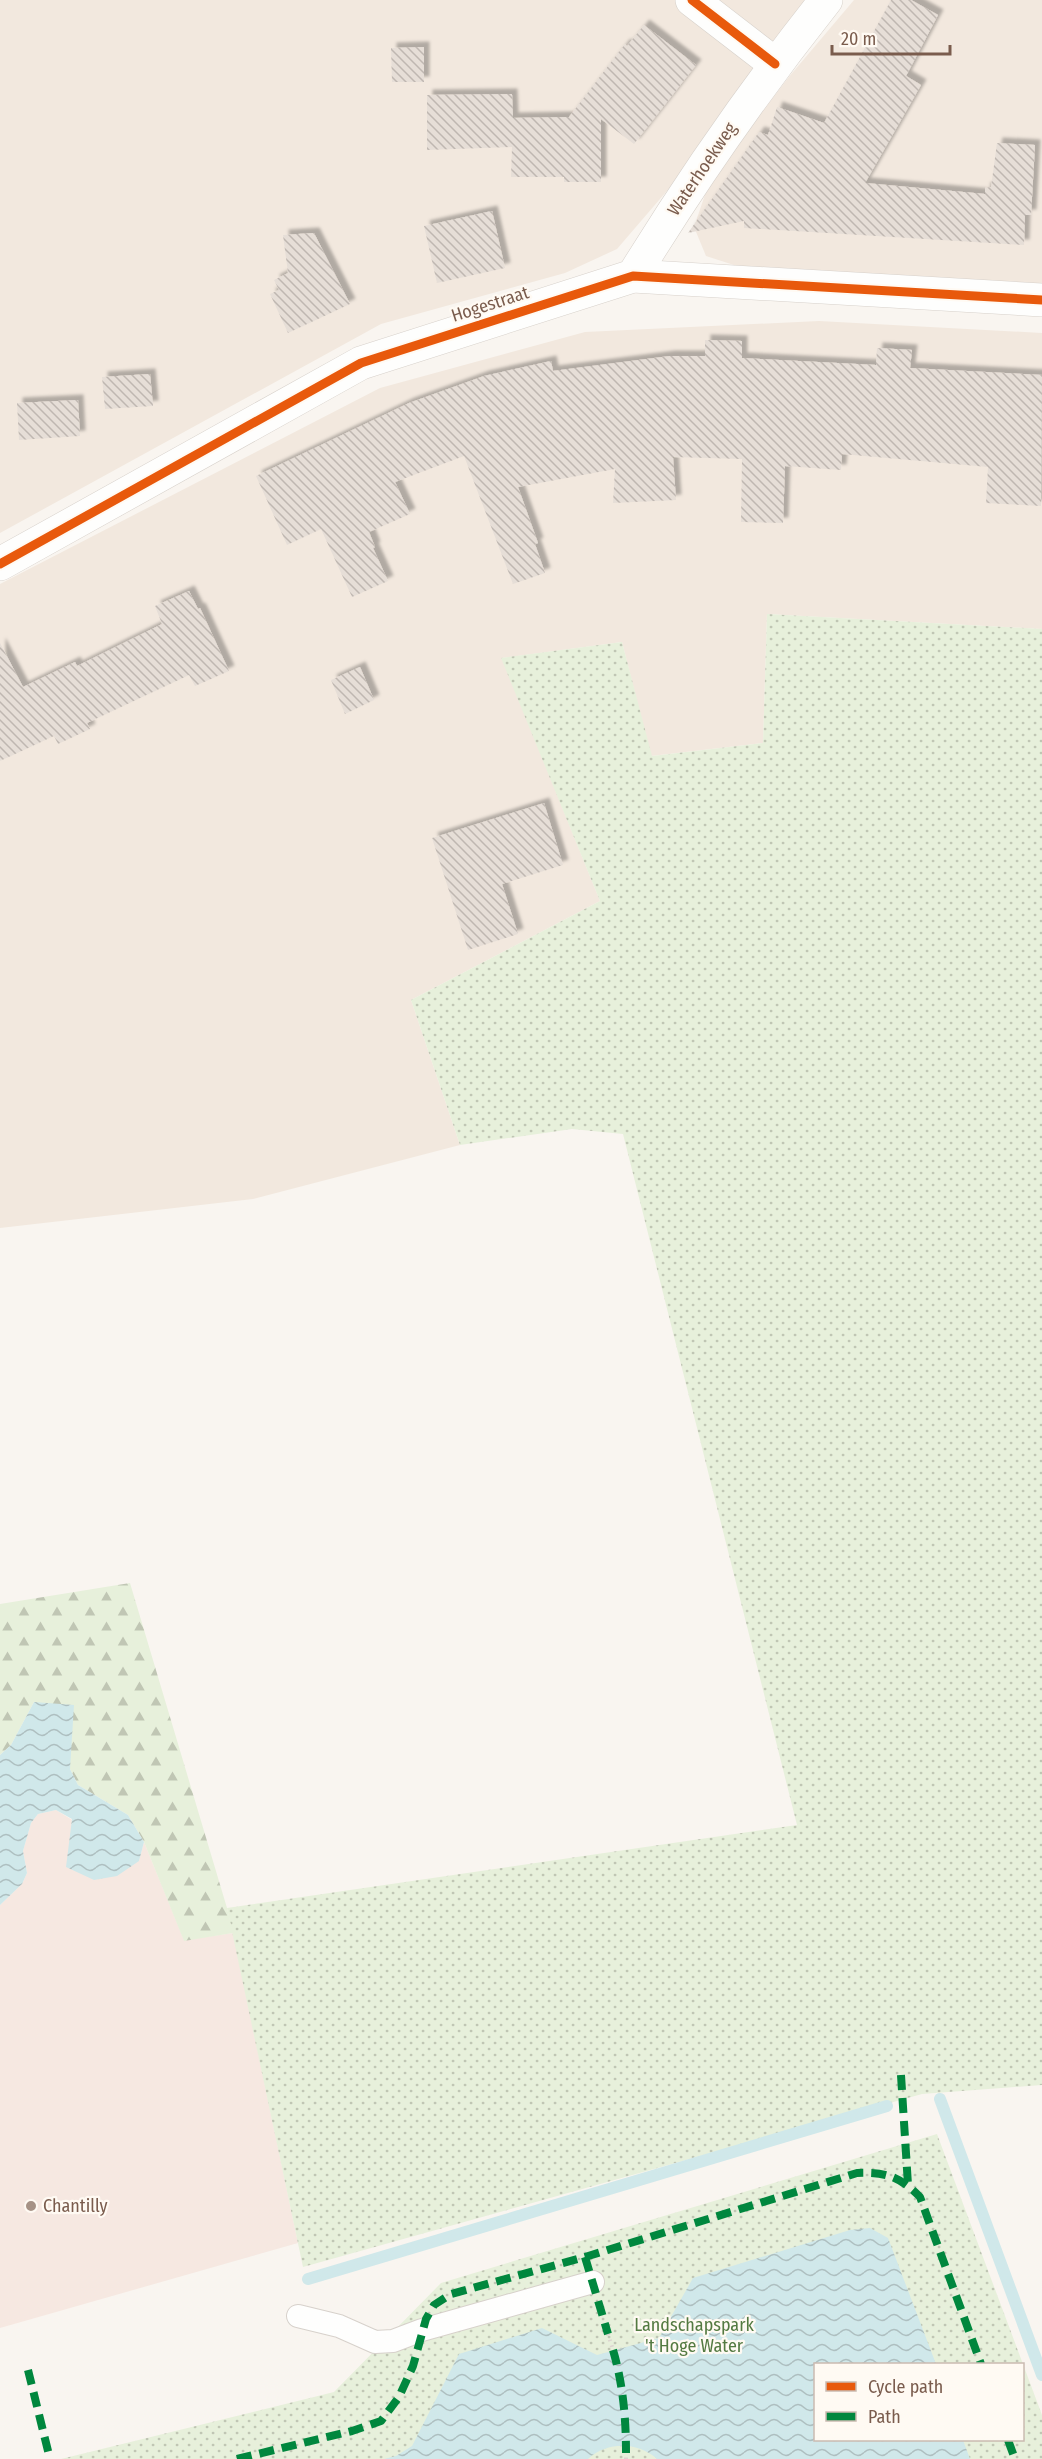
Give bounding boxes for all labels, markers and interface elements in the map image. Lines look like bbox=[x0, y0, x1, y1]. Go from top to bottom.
scale bar bbox=[832, 18, 950, 56]
text: 20 m bbox=[841, 28, 876, 50]
street label: Waterhoekweg bbox=[663, 118, 742, 220]
street label: Hogestraat bbox=[448, 281, 532, 327]
place label: Chantilly bbox=[43, 2195, 108, 2217]
marker: Chantilly bbox=[24, 2199, 38, 2213]
park label: Landschapspark 't Hoge Water bbox=[634, 2314, 754, 2357]
legend bbox=[814, 2363, 1024, 2441]
text: Cycle path bbox=[868, 2376, 943, 2398]
text: Path bbox=[868, 2406, 901, 2428]

